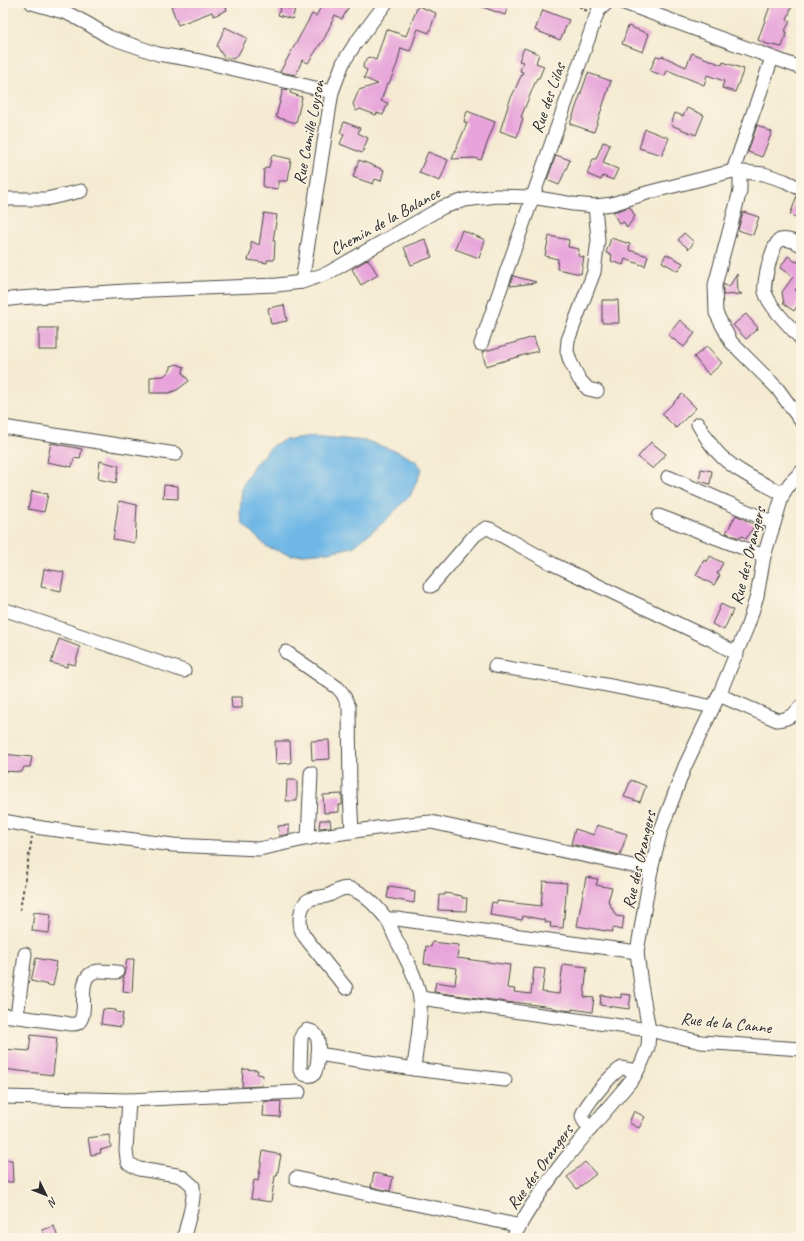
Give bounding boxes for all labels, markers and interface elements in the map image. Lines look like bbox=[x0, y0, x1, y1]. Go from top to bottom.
street label: Rue des Lilas bbox=[526, 58, 570, 136]
street label: Rue Camille Loyson bbox=[289, 77, 330, 186]
street label: Chemin de la Balance bbox=[326, 181, 445, 260]
street label: Rue des Orangers bbox=[726, 503, 771, 607]
street label: Rue des Orangers bbox=[618, 807, 661, 911]
street label: Rue de la Canne bbox=[680, 1008, 774, 1038]
street label: Rue des Orangers bbox=[502, 1119, 579, 1214]
north arrow bbox=[26, 1175, 66, 1215]
text: N bbox=[44, 1195, 61, 1211]

